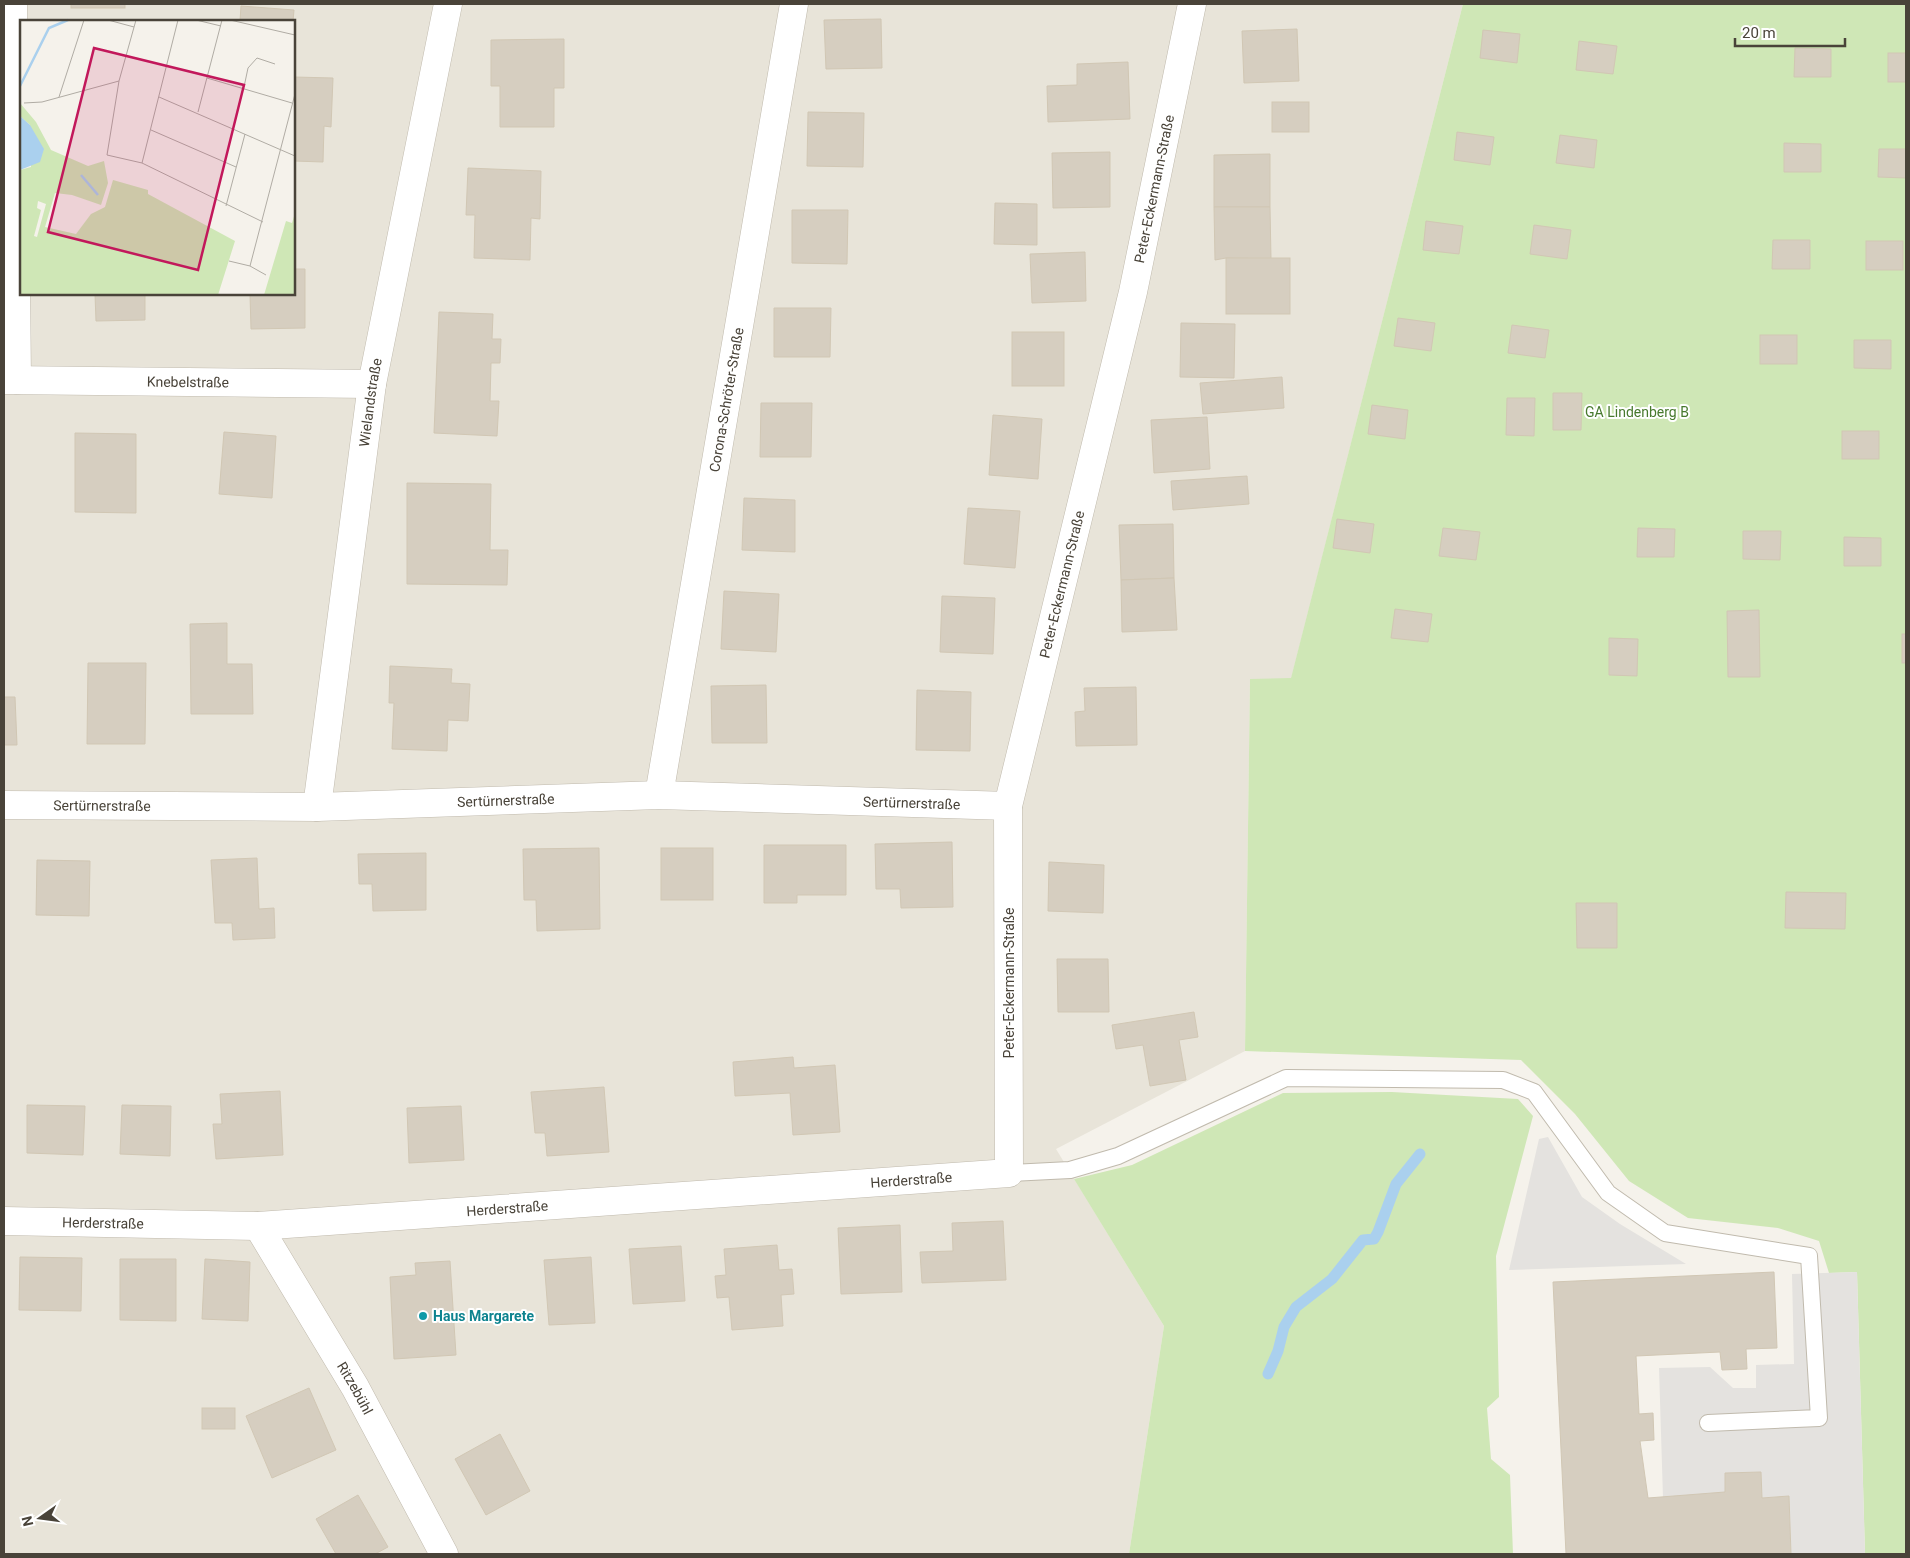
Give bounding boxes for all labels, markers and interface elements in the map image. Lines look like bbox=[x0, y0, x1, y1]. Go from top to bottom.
scale bar bbox=[1735, 15, 1845, 47]
inset map bbox=[20, 20, 295, 295]
text: 20 m bbox=[1742, 24, 1776, 42]
street label: Peter-Eckermann-Straße bbox=[1131, 113, 1177, 265]
street label: Corona-Schröter-Straße bbox=[706, 326, 747, 473]
street label: Wielandstraße bbox=[356, 357, 385, 448]
street label: Knebelstraße bbox=[147, 374, 229, 390]
park label: GA Lindenberg B bbox=[1585, 404, 1689, 420]
street label: Peter-Eckermann-Straße bbox=[1036, 509, 1088, 660]
street label: Sertürnerstraße bbox=[457, 791, 555, 810]
street label: Sertürnerstraße bbox=[863, 793, 961, 812]
street label: Sertürnerstraße bbox=[53, 797, 151, 814]
street label: Peter-Eckermann-Straße bbox=[1001, 907, 1017, 1059]
street label: Herderstraße bbox=[870, 1169, 953, 1191]
street label: Herderstraße bbox=[466, 1198, 549, 1219]
street label: Herderstraße bbox=[62, 1214, 144, 1232]
place label: Haus Margarete bbox=[433, 1308, 534, 1324]
marker: Haus Margarete bbox=[417, 1310, 429, 1322]
street label: Ritzebühl bbox=[334, 1359, 376, 1417]
north arrow bbox=[15, 1493, 65, 1543]
text: N bbox=[18, 1514, 36, 1528]

